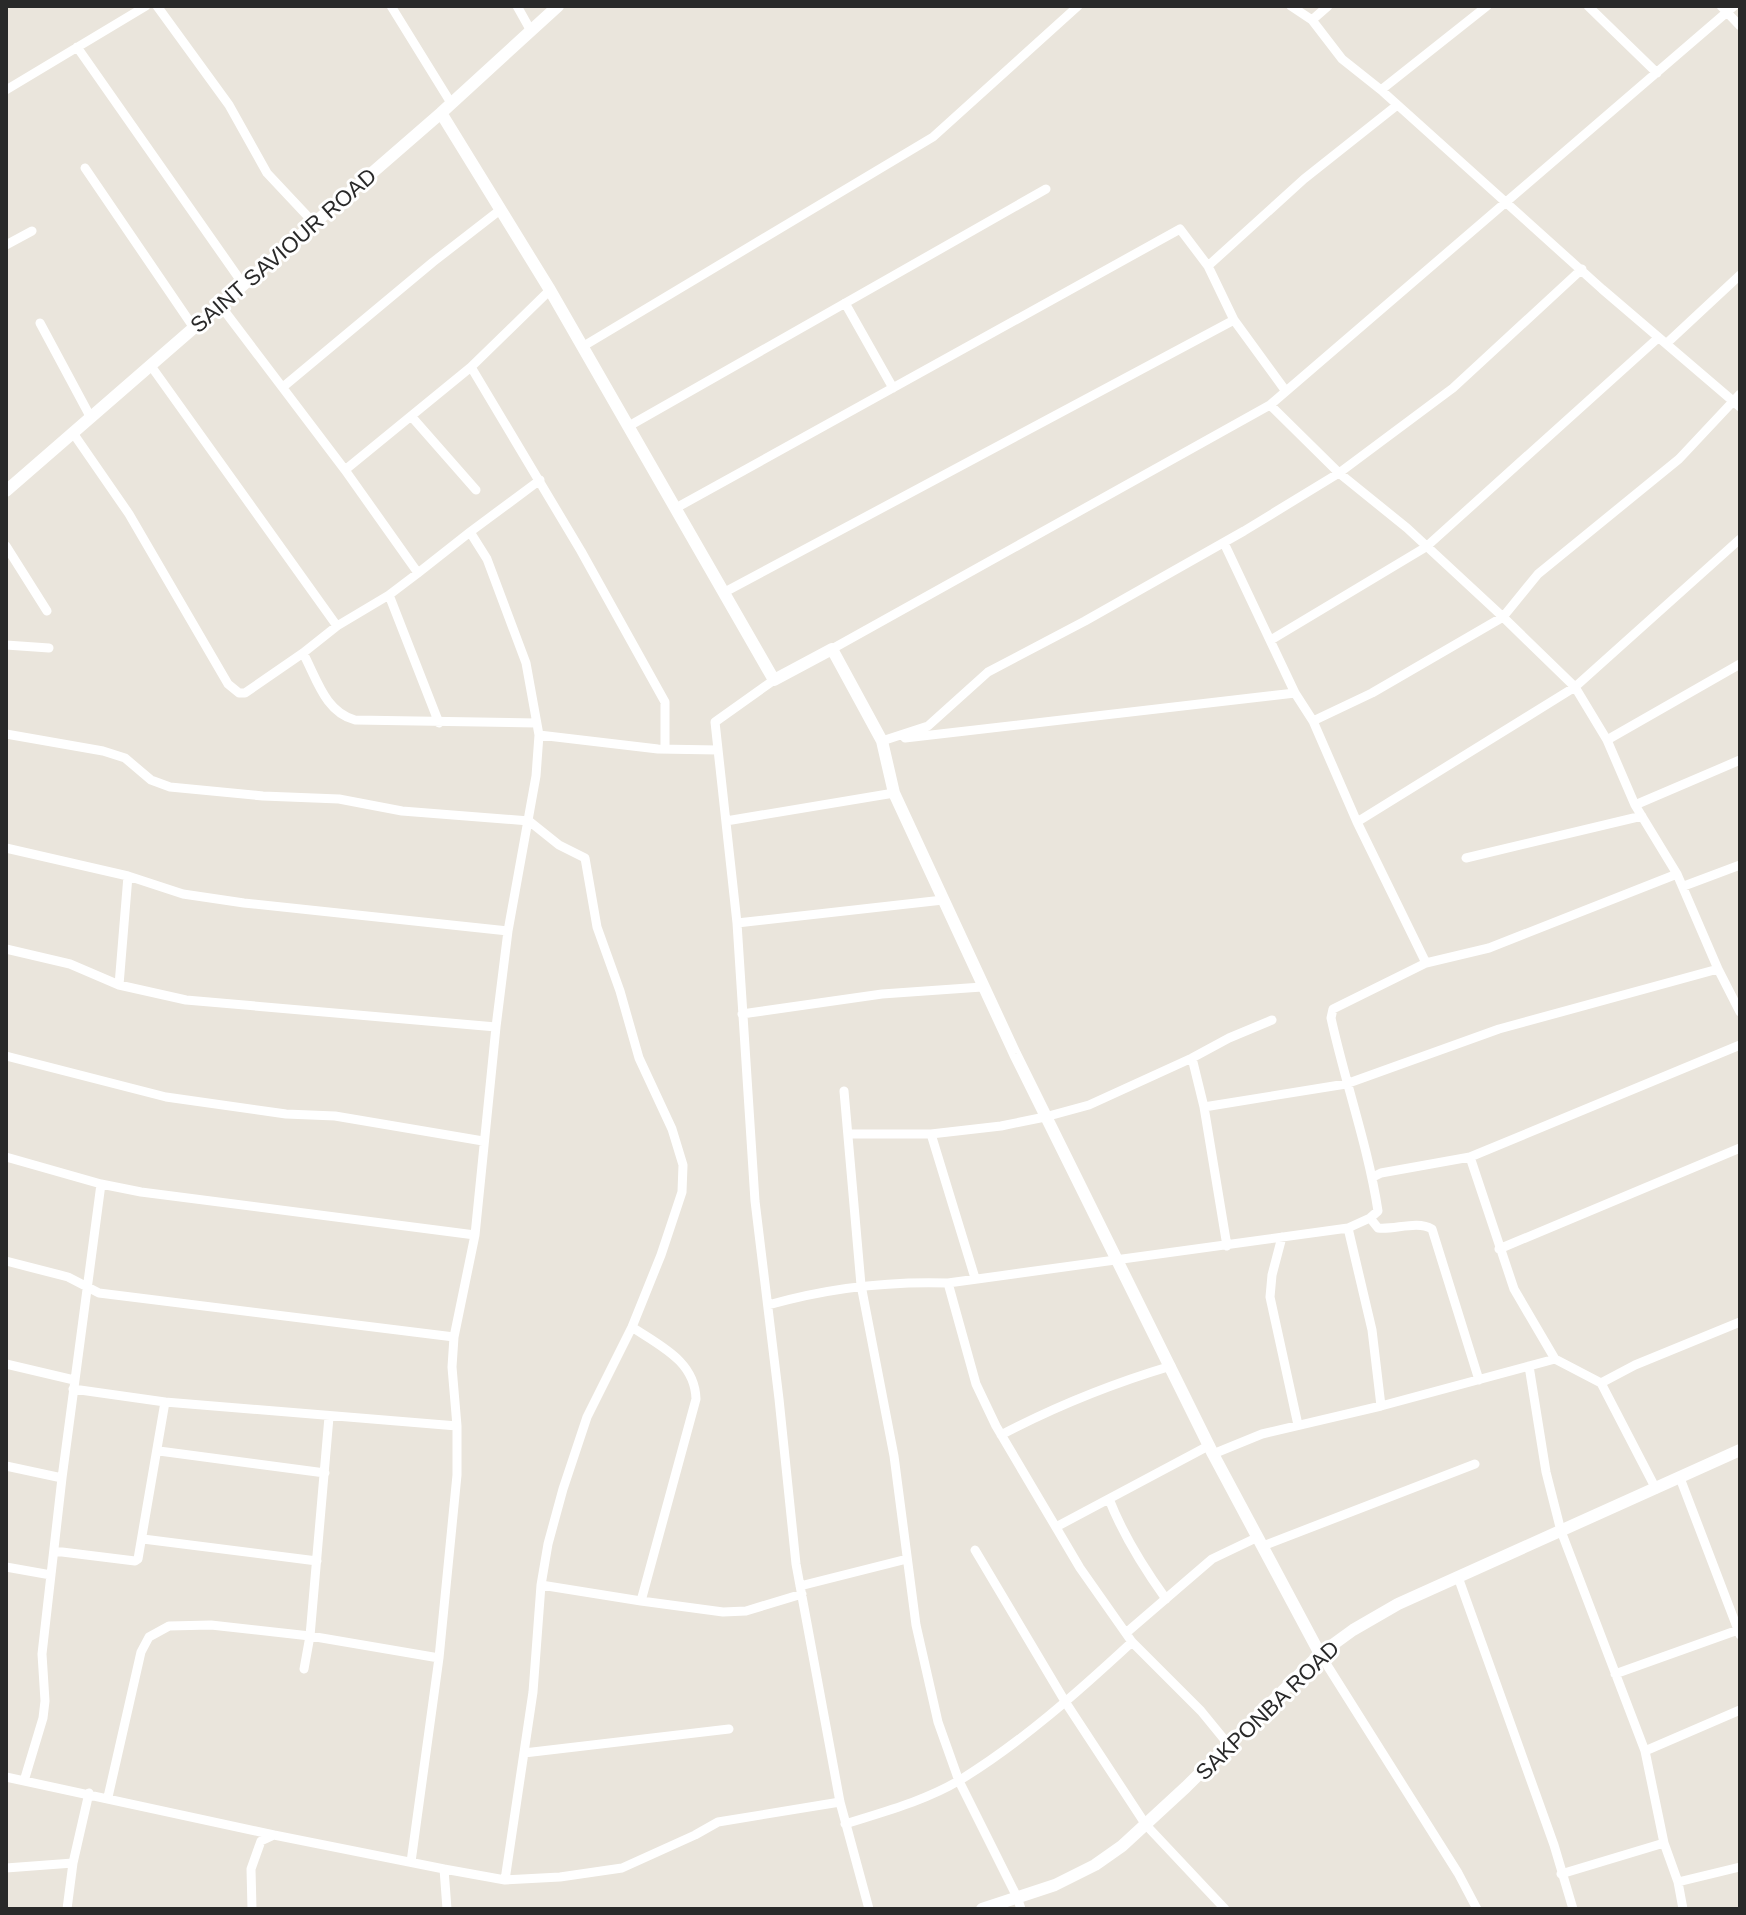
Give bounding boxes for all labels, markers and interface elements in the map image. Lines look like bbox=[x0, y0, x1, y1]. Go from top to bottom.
street label: SAINT SAVIOUR ROAD bbox=[185, 163, 381, 338]
street label: SAKPONBA ROAD bbox=[1191, 1636, 1344, 1785]

